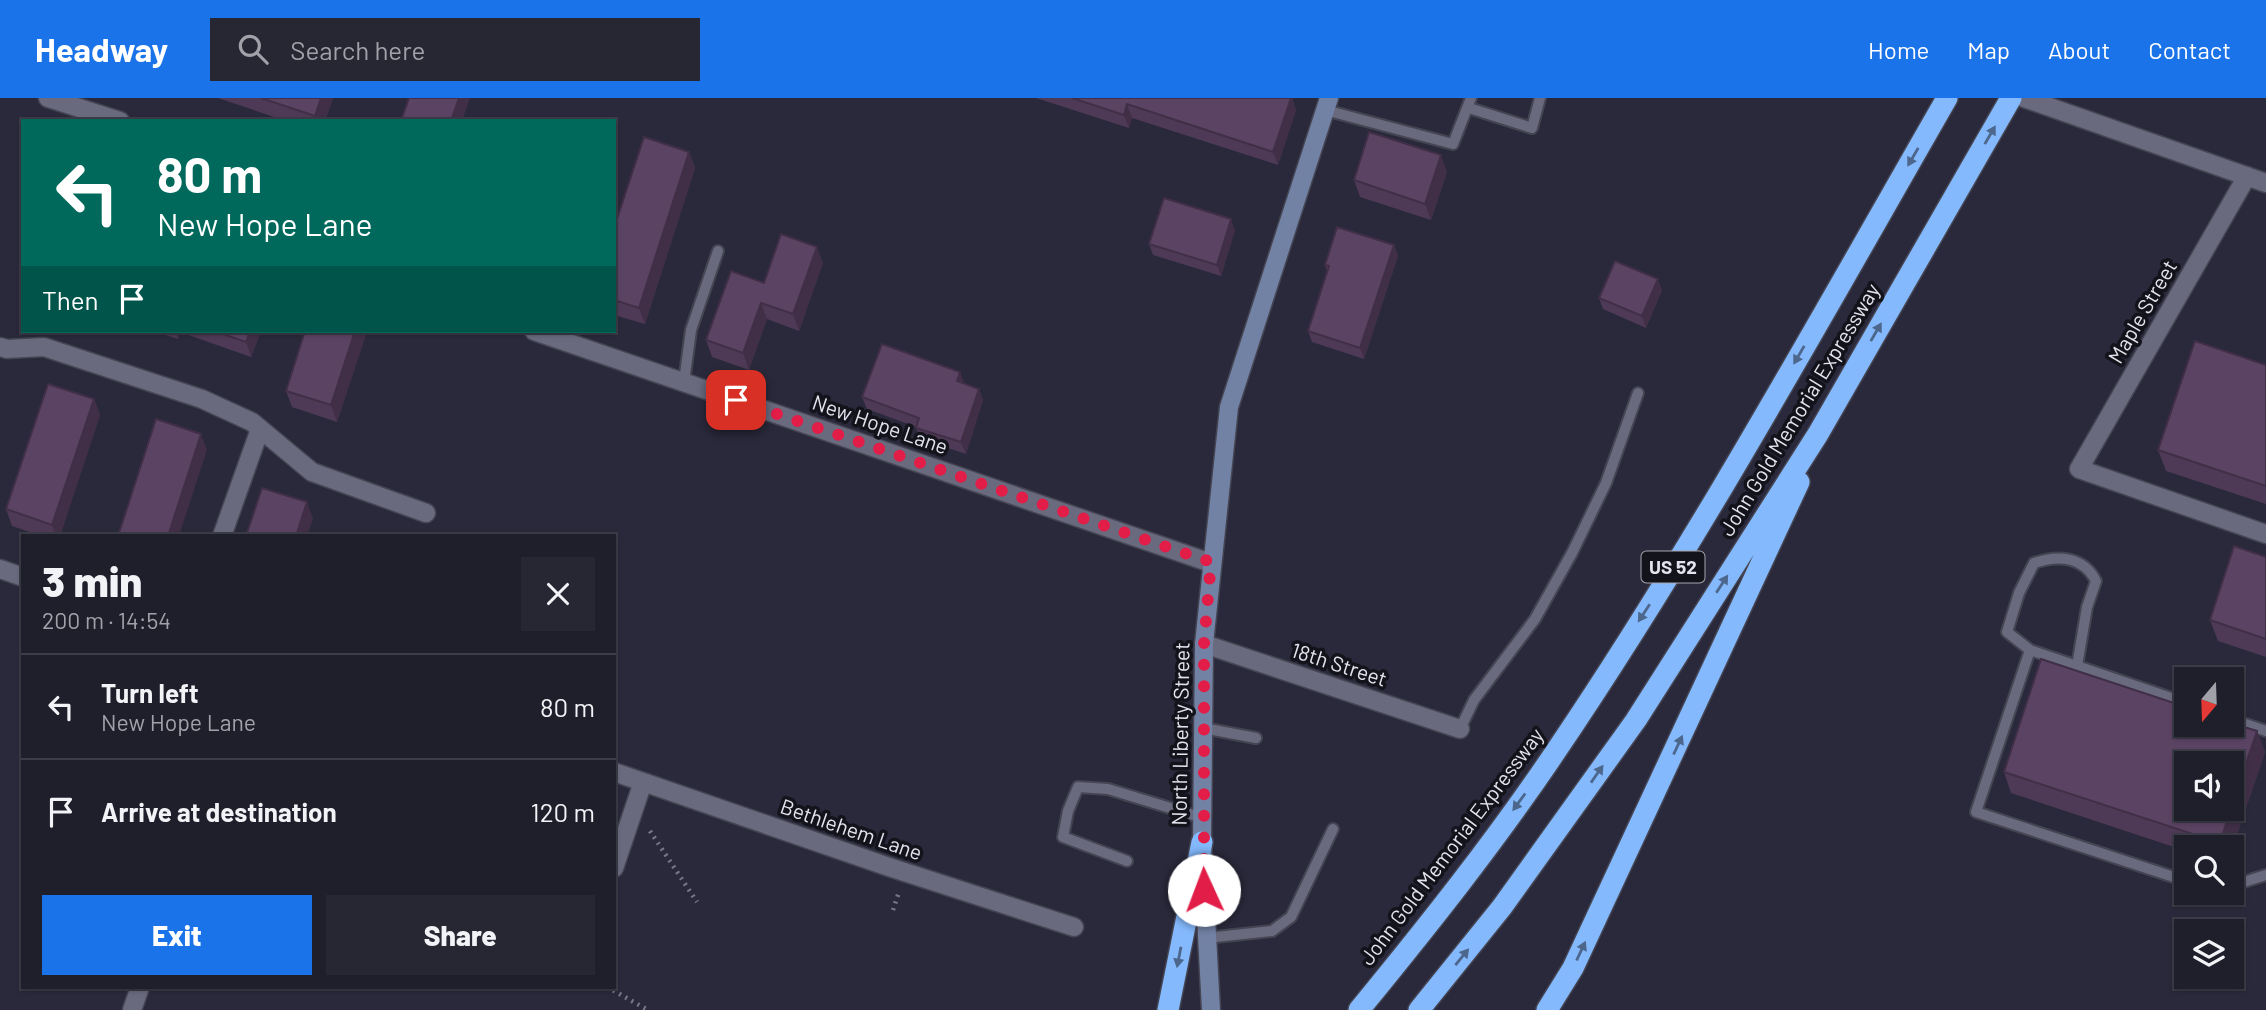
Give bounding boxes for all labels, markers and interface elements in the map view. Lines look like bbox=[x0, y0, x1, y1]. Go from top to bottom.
search box bbox=[210, 18, 700, 81]
text: Headway bbox=[35, 29, 168, 69]
icon: search bbox=[234, 30, 272, 68]
text: Search here bbox=[290, 34, 425, 65]
text: Home bbox=[1868, 35, 1929, 64]
text: Map bbox=[1967, 35, 2010, 64]
text: About bbox=[2048, 35, 2110, 64]
text: Contact bbox=[2148, 35, 2231, 64]
one-way arrow bbox=[1984, 125, 1996, 145]
text: 80 m bbox=[157, 144, 262, 203]
icon: left bbox=[42, 147, 133, 238]
one-way arrow bbox=[1906, 148, 1919, 167]
text: New Hope Lane bbox=[157, 204, 373, 242]
street label: Maple Street bbox=[2102, 255, 2181, 367]
street label: John Gold Memorial Expressway bbox=[1713, 278, 1884, 540]
icon: arrive bbox=[113, 280, 151, 318]
text: Then bbox=[42, 284, 99, 315]
one-way arrow bbox=[1870, 323, 1883, 342]
one-way arrow bbox=[1793, 345, 1806, 364]
pin bbox=[706, 370, 766, 430]
icon: arrive bbox=[717, 381, 755, 419]
street label: New Hope Lane bbox=[810, 389, 951, 458]
road number: US 52 bbox=[1642, 552, 1704, 582]
text: 3 min bbox=[42, 555, 142, 605]
button: close bbox=[521, 557, 595, 631]
one-way arrow bbox=[1716, 575, 1729, 594]
one-way arrow bbox=[1638, 603, 1651, 622]
text: 200 m · 14:54 bbox=[42, 606, 171, 634]
street label: 18th Street bbox=[1289, 636, 1390, 691]
street label: North Liberty Street bbox=[1165, 642, 1194, 826]
north arrow bbox=[2174, 667, 2244, 737]
map controls bbox=[2174, 667, 2244, 989]
text: Turn left bbox=[101, 677, 199, 708]
icon: left bbox=[42, 688, 80, 726]
text: 80 m bbox=[540, 691, 595, 722]
text: New Hope Lane bbox=[101, 708, 256, 736]
street label: John Gold Memorial Expressway bbox=[1354, 722, 1548, 969]
one-way arrow bbox=[1672, 735, 1683, 755]
button: sound bbox=[2174, 751, 2244, 821]
one-way arrow bbox=[1590, 765, 1604, 783]
icon: arrive bbox=[42, 793, 80, 831]
street label: Bethlehem Lane bbox=[777, 793, 926, 865]
one-way arrow bbox=[1512, 793, 1526, 811]
text: Arrive at destination bbox=[101, 796, 337, 827]
text: 120 m bbox=[531, 796, 595, 827]
button: search bbox=[2174, 835, 2244, 905]
position arrow bbox=[1167, 853, 1241, 927]
button: Exit bbox=[42, 895, 312, 975]
button: Share bbox=[326, 895, 595, 975]
button: layers bbox=[2174, 919, 2244, 989]
one-way arrow bbox=[1576, 941, 1587, 961]
one-way arrow bbox=[1173, 946, 1184, 968]
one-way arrow bbox=[1454, 949, 1469, 967]

